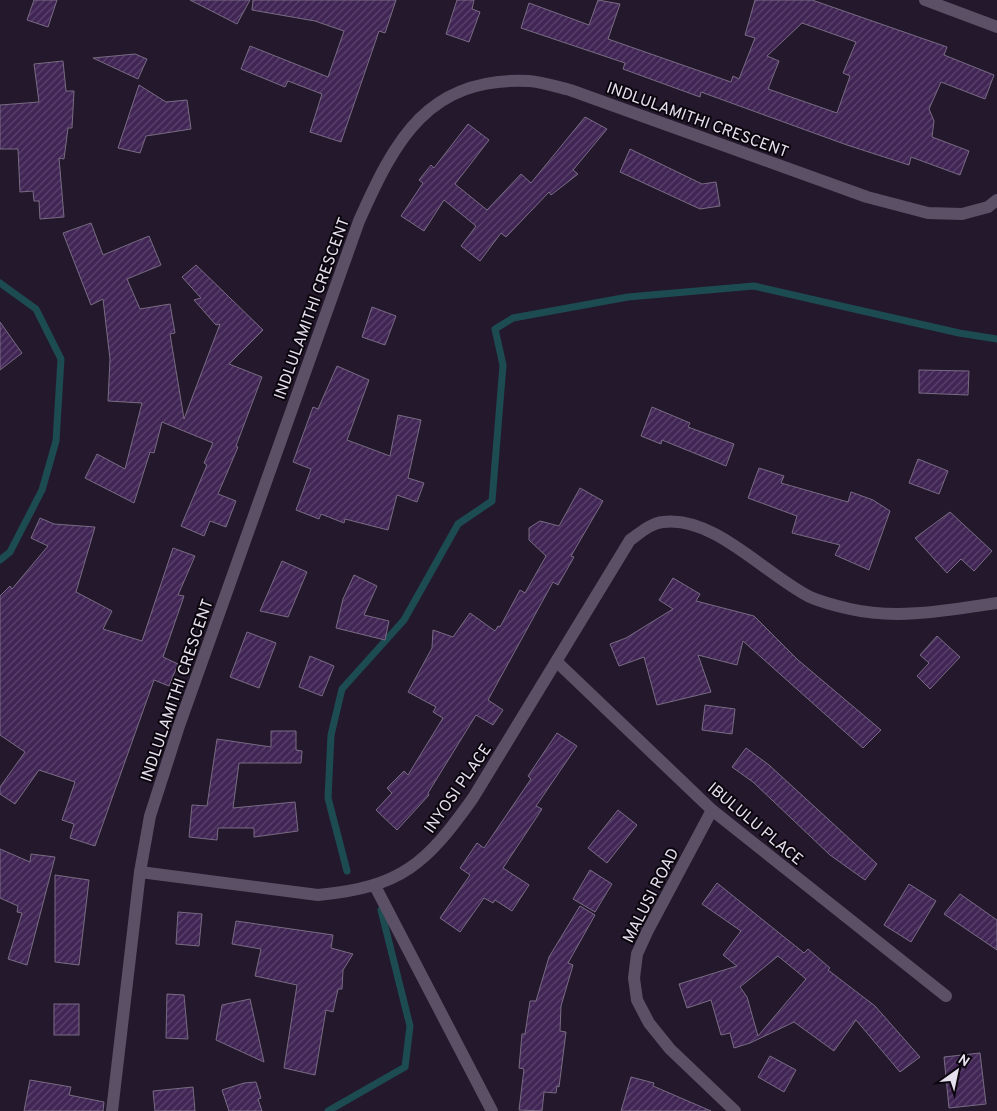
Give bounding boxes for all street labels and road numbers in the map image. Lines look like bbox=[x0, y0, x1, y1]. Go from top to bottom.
street label: INDLULAMITHI CRESCENT bbox=[604, 79, 791, 163]
street label: INDLULAMITHI CRESCENT bbox=[271, 215, 355, 402]
street label: INDLULAMITHI CRESCENT bbox=[137, 597, 219, 785]
street label: INYOSI PLACE bbox=[421, 741, 497, 838]
street label: IBULULU PLACE bbox=[703, 779, 807, 870]
street label: MALUSI ROAD bbox=[619, 845, 684, 947]

